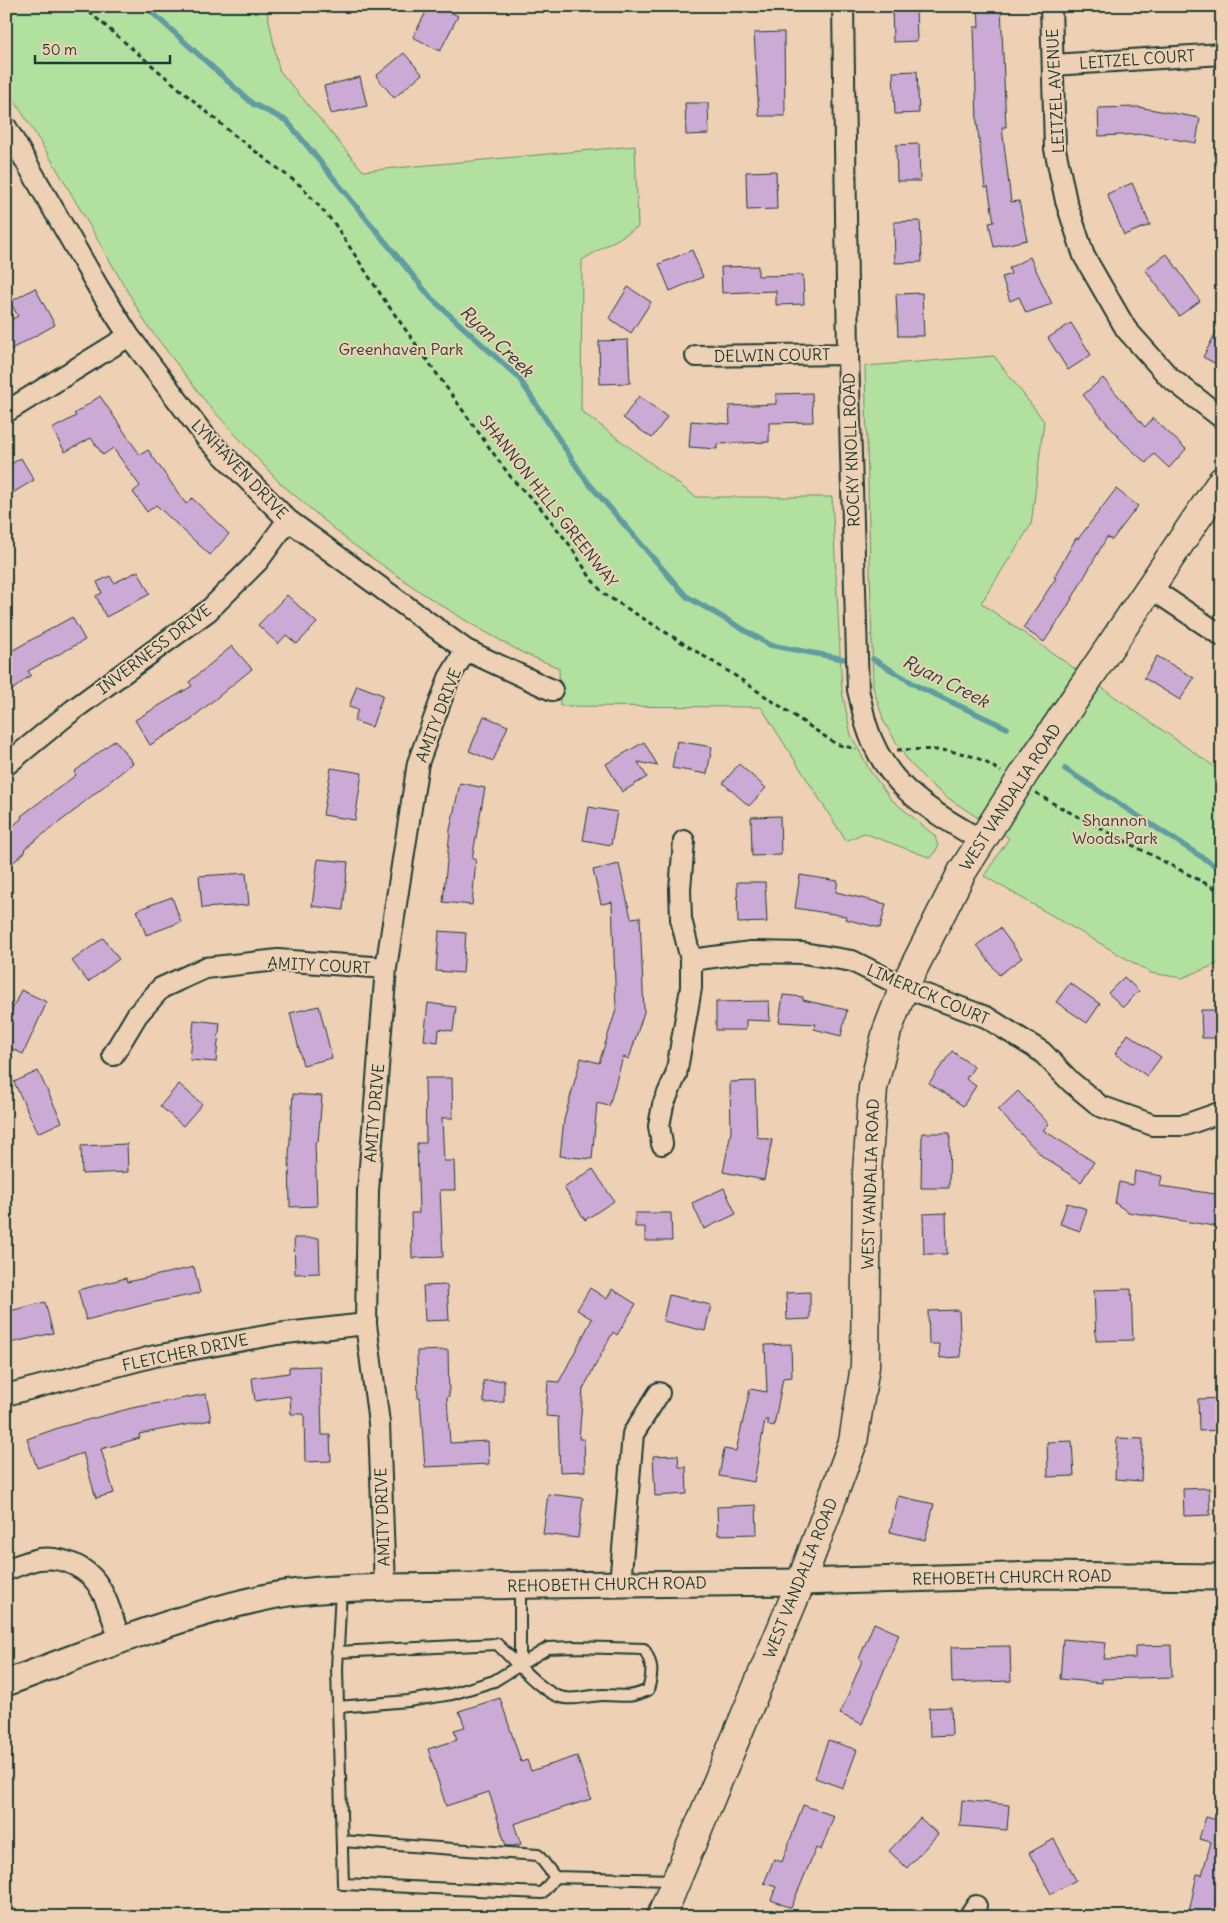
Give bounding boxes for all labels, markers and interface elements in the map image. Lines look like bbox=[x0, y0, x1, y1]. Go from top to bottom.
street label: LEITZEL AVENUE bbox=[1042, 28, 1068, 154]
scale bar bbox=[35, 32, 170, 64]
text: 50 m bbox=[42, 40, 77, 59]
street label: LEITZEL COURT bbox=[1078, 45, 1196, 73]
water label: Ryan Creek bbox=[455, 300, 540, 383]
park label: Greenhaven Park bbox=[339, 339, 464, 359]
street label: DELWIN COURT bbox=[714, 344, 830, 366]
street label: ROCKY KNOLL ROAD bbox=[838, 373, 864, 527]
street label: SHANNON HILLS GREENWAY bbox=[476, 411, 622, 591]
street label: LYNHAVEN DRIVE bbox=[187, 415, 293, 523]
street label: INVERNESS DRIVE bbox=[93, 600, 215, 698]
water label: Ryan Creek bbox=[899, 649, 995, 713]
street label: AMITY DRIVE bbox=[411, 665, 465, 765]
street label: WEST VANDALIA ROAD bbox=[955, 720, 1065, 874]
park label: Shannon Woods Park bbox=[1072, 810, 1158, 848]
street label: AMITY COURT bbox=[267, 952, 371, 978]
street label: LIMERICK COURT bbox=[864, 959, 992, 1029]
street label: AMITY DRIVE bbox=[360, 1063, 388, 1163]
street label: WEST VANDALIA ROAD bbox=[857, 1098, 883, 1270]
street label: FLETCHER DRIVE bbox=[120, 1329, 250, 1375]
street label: AMITY DRIVE bbox=[370, 1467, 394, 1567]
street label: WEST VANDALIA ROAD bbox=[759, 1495, 841, 1661]
street label: REHOBETH CHURCH ROAD bbox=[912, 1565, 1112, 1589]
street label: REHOBETH CHURCH ROAD bbox=[507, 1572, 707, 1596]

